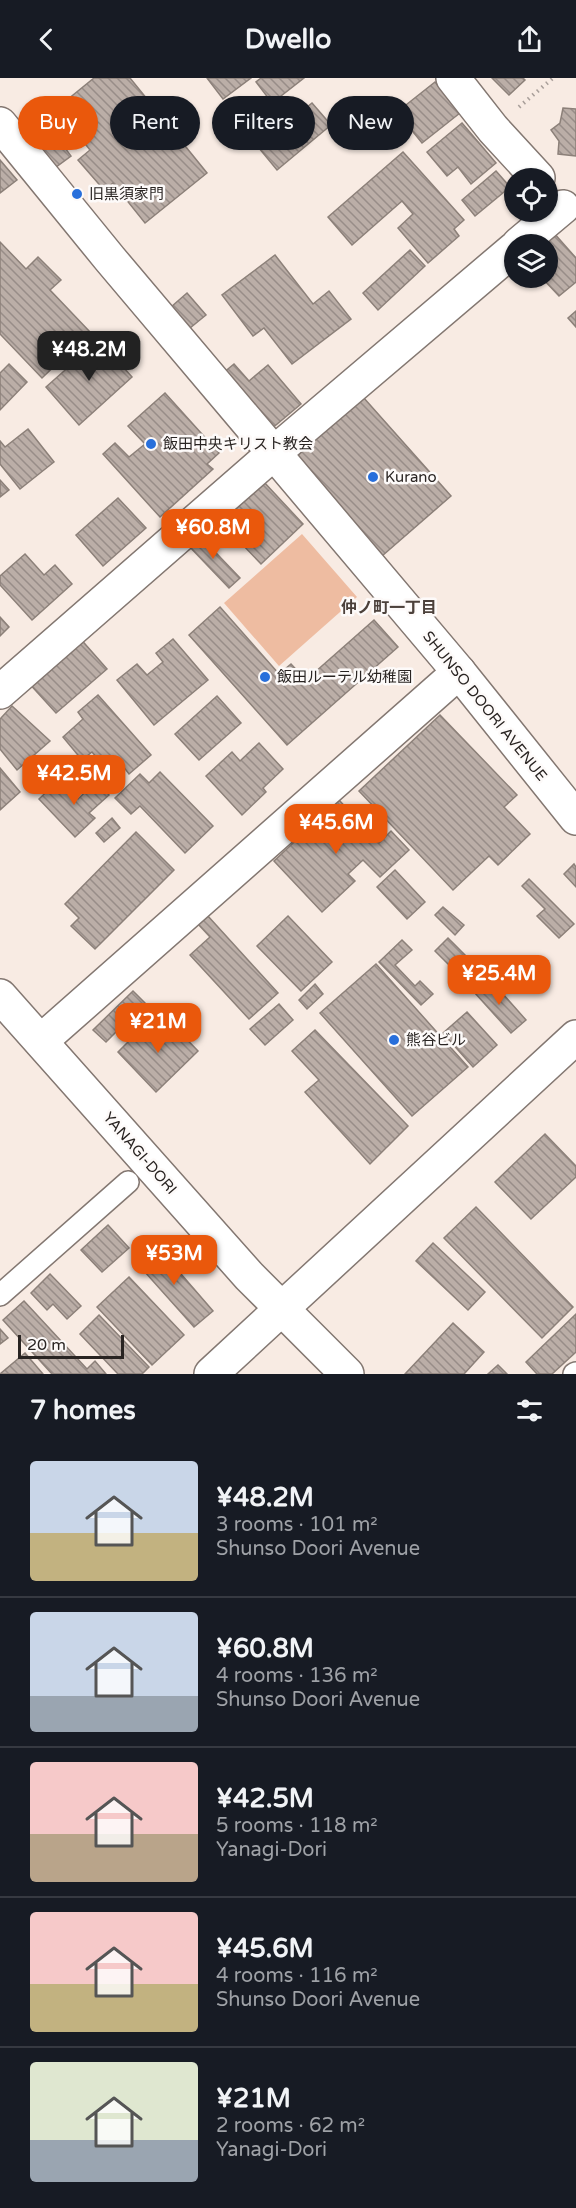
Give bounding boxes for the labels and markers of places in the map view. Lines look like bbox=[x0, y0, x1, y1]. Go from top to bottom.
place label: 旧黒須家門 bbox=[89, 185, 164, 203]
marker: 旧黒須家門 bbox=[70, 187, 84, 201]
pin: ¥48.2M bbox=[40, 331, 138, 382]
place label: 飯田中央キリスト教会 bbox=[163, 435, 313, 453]
marker: 飯田中央キリスト教会 bbox=[144, 437, 158, 451]
place label: Kurano bbox=[385, 468, 437, 486]
marker: Kurano bbox=[366, 470, 380, 484]
pin: ¥60.8M bbox=[164, 509, 262, 560]
place label: 飯田ルーテル幼稚園 bbox=[277, 668, 412, 686]
marker: 飯田ルーテル幼稚園 bbox=[258, 670, 272, 684]
pin: ¥42.5M bbox=[25, 755, 123, 806]
pin: ¥45.6M bbox=[287, 804, 385, 855]
pin: ¥25.4M bbox=[450, 955, 548, 1006]
pin: ¥21M bbox=[122, 1003, 194, 1054]
place label: 熊谷ビル bbox=[406, 1031, 466, 1049]
marker: 熊谷ビル bbox=[387, 1033, 401, 1047]
pin: ¥53M bbox=[138, 1235, 210, 1286]

